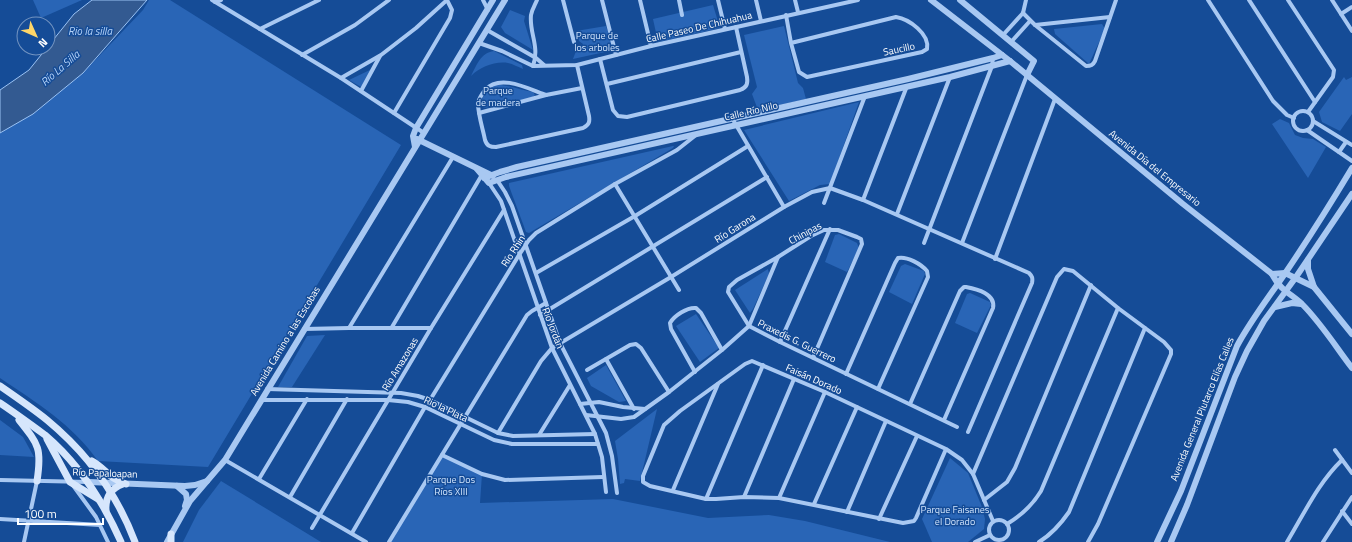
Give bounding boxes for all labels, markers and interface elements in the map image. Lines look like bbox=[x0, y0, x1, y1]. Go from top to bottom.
street label: Calle Paseo De Chihuahua bbox=[644, 7, 754, 47]
north arrow bbox=[16, 16, 56, 56]
water label: Rio la silla bbox=[68, 23, 112, 39]
park label: Parque de los arboles bbox=[574, 28, 620, 55]
text: N bbox=[35, 35, 51, 51]
street label: Saucillo bbox=[882, 38, 916, 60]
water label: Río La Silla bbox=[37, 46, 83, 89]
park label: Parque de madera bbox=[476, 83, 520, 110]
street label: Calle Río Nilo bbox=[723, 98, 779, 124]
street label: Avenida Día del Empresario bbox=[1106, 126, 1204, 210]
street label: Río Garona bbox=[712, 209, 758, 247]
street label: Chinipas bbox=[786, 218, 824, 248]
street label: Río Rhin bbox=[497, 232, 529, 270]
street label: Avenida Camino a las Escobas bbox=[246, 283, 324, 399]
street label: Río Jordán bbox=[538, 305, 568, 351]
street label: Praxedis G. Guerrero bbox=[755, 315, 839, 367]
street label: Río Amazonas bbox=[378, 334, 422, 394]
street label: Avenida General Plutarco Elías Calles bbox=[1166, 334, 1238, 483]
street label: Faisán Dorado bbox=[783, 360, 845, 398]
street label: Rio la Plata bbox=[421, 392, 471, 426]
street label: Río Papaloapan bbox=[72, 464, 138, 482]
park label: Parque Dos Ríos XIII bbox=[427, 472, 476, 499]
scale bar bbox=[18, 500, 103, 526]
park label: Parque Faisanes el Dorado bbox=[921, 502, 990, 529]
text: 100 m bbox=[24, 504, 57, 523]

